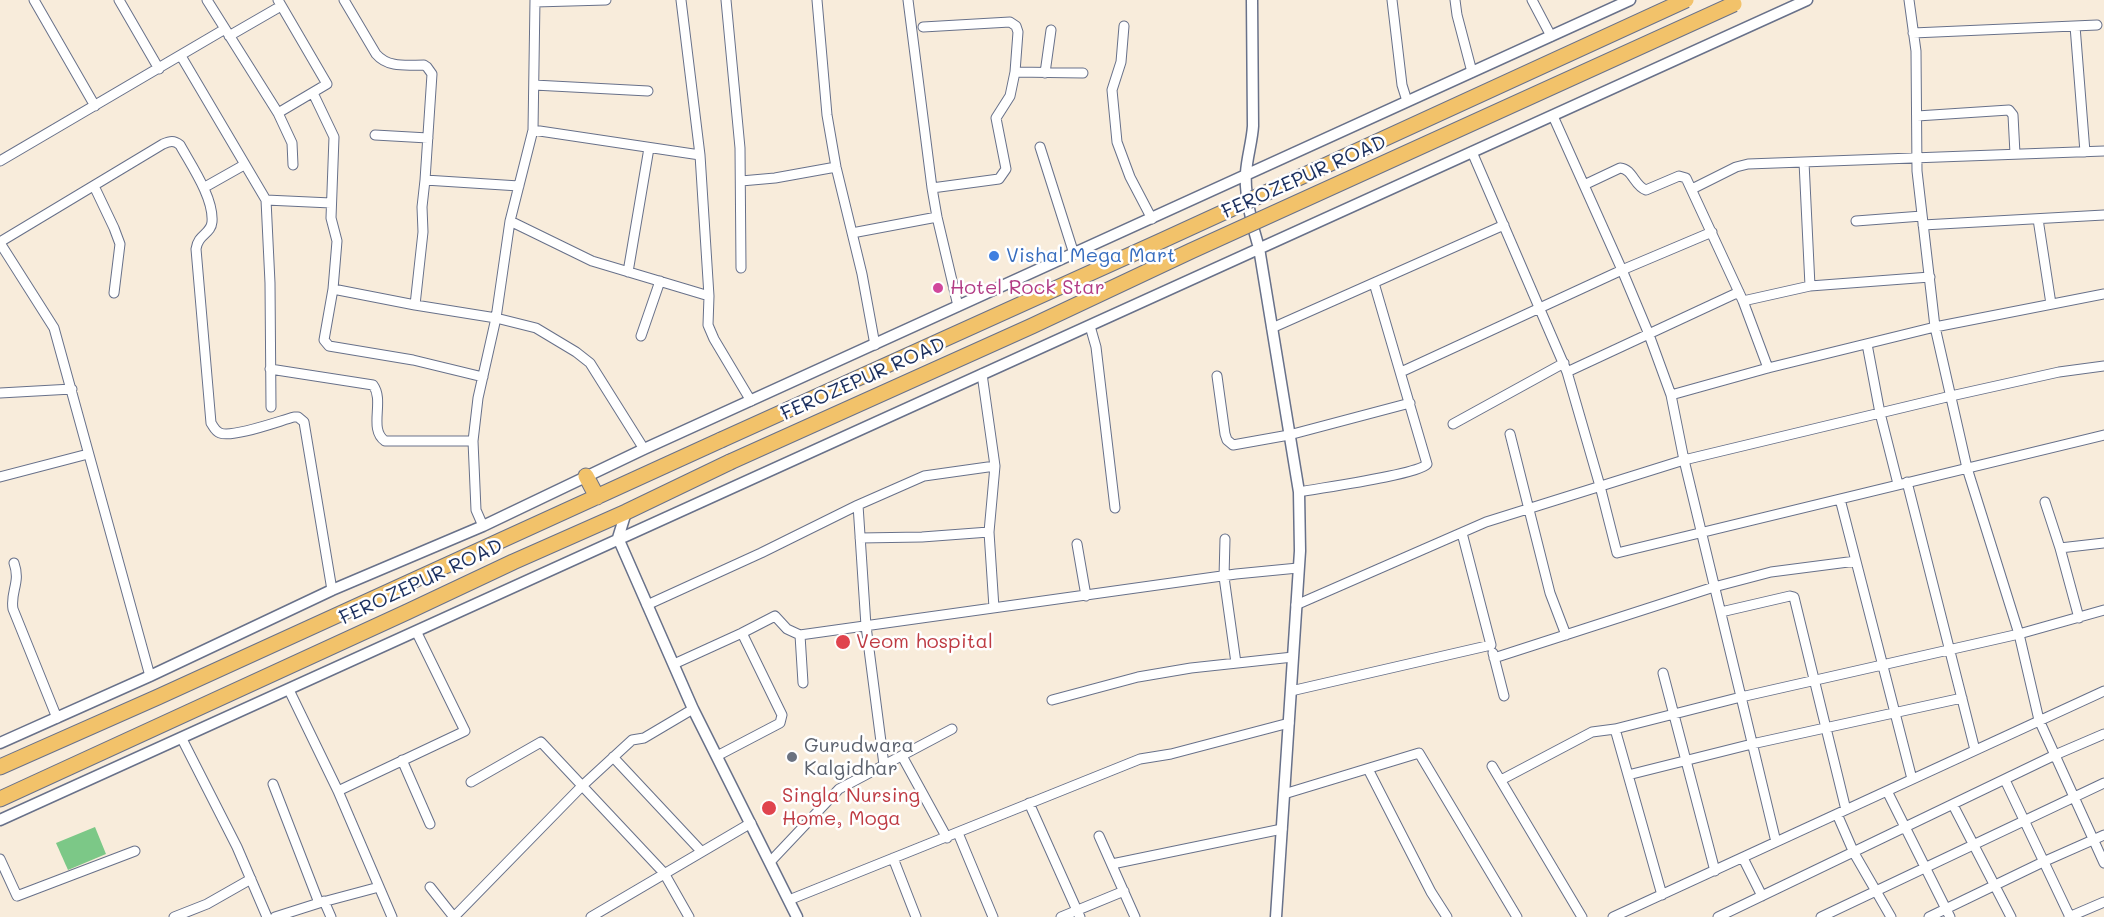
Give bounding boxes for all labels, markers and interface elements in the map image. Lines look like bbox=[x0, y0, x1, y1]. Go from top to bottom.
street label: FEROZEPUR ROAD bbox=[1218, 130, 1390, 224]
place label: Vishal Mega Mart bbox=[1006, 244, 1176, 268]
marker: Vishal Mega Mart bbox=[987, 249, 1001, 263]
place label: Hotel Rock Star bbox=[950, 276, 1105, 300]
marker: Hotel Rock Star bbox=[931, 281, 945, 295]
street label: FEROZEPUR ROAD bbox=[777, 332, 949, 426]
street label: FEROZEPUR ROAD bbox=[336, 534, 506, 630]
place label: Veom hospital bbox=[856, 630, 993, 654]
marker: Veom hospital bbox=[834, 633, 852, 651]
place label: Gurudwara Kalgidhar bbox=[804, 734, 914, 781]
marker: Gurudwara Kalgidhar bbox=[785, 750, 799, 764]
place label: Singla Nursing Home, Moga bbox=[782, 784, 920, 831]
marker: Singla Nursing Home, Moga bbox=[760, 799, 778, 817]

